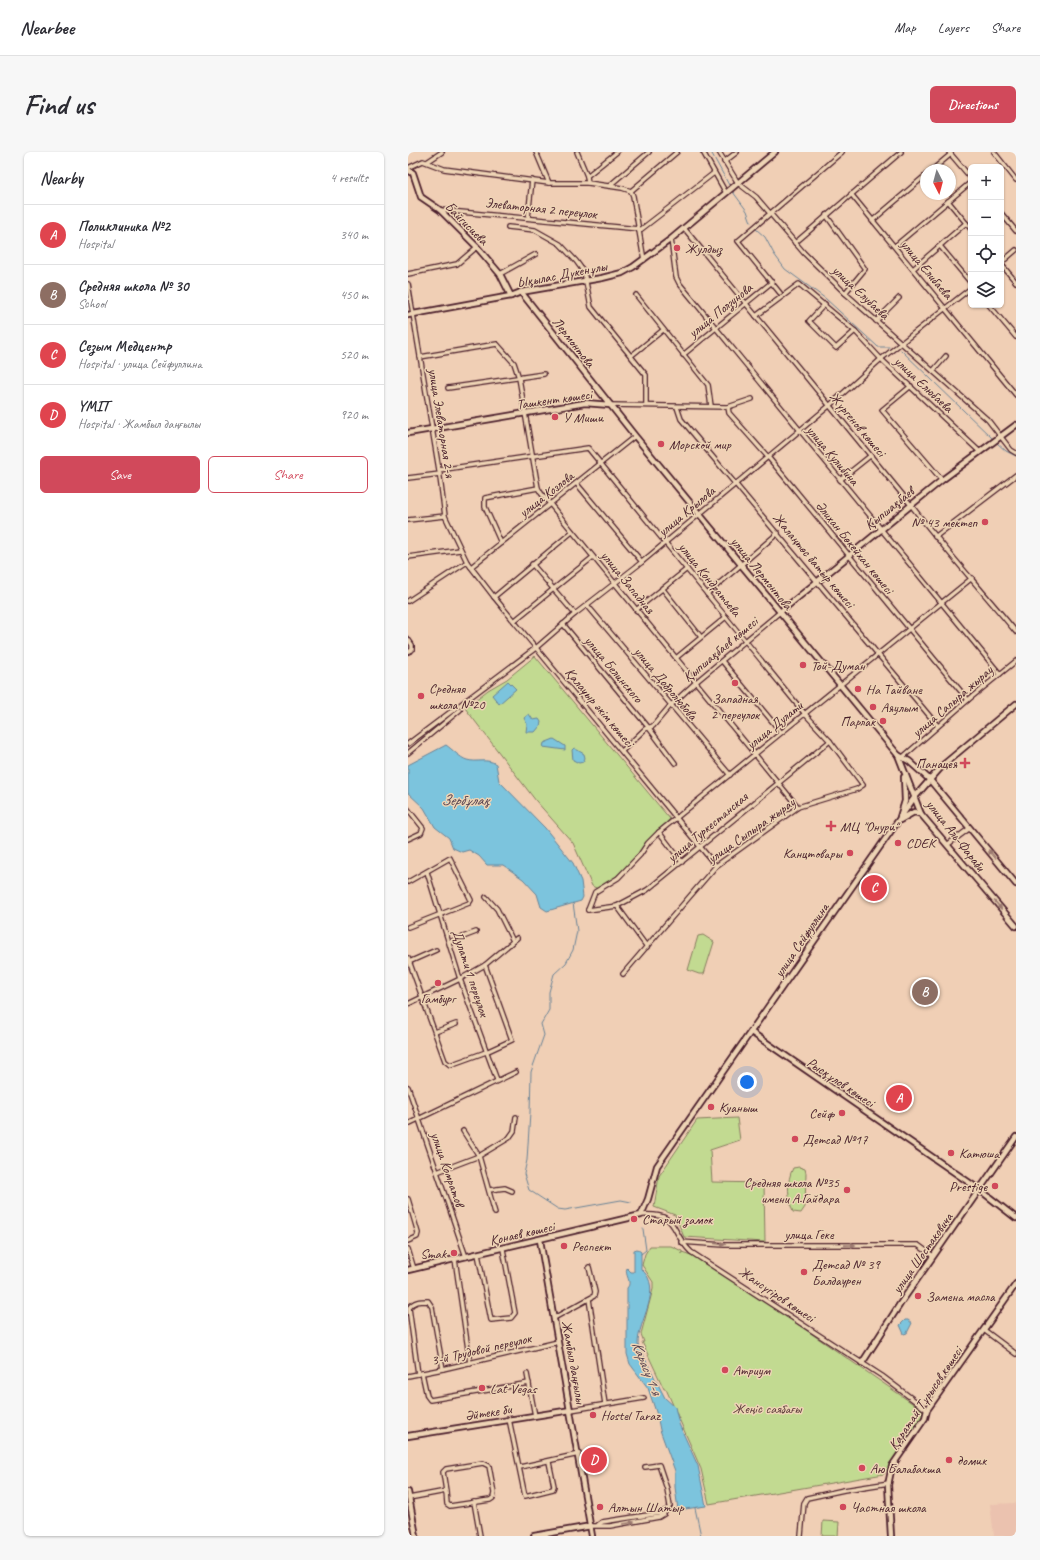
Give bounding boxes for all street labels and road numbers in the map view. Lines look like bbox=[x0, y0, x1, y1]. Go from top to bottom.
street label: Элеваторная 2 переулок bbox=[484, 194, 599, 223]
street label: Байгисиева bbox=[441, 198, 492, 249]
street label: улица Елибаева bbox=[896, 235, 957, 303]
street label: Ықылас Дүкенұлы bbox=[516, 257, 610, 292]
street label: улица Елубаева bbox=[828, 261, 893, 324]
street label: улица Ползунова bbox=[684, 279, 756, 342]
street label: Лермонтова bbox=[549, 314, 599, 372]
street label: улица Елюбаева bbox=[890, 352, 957, 417]
street label: улица Элеваторная 2-я bbox=[424, 366, 459, 480]
street label: Ташкент көшесі bbox=[515, 385, 595, 413]
street label: Жүргенов көшесі bbox=[826, 388, 891, 462]
street label: улица Кулибина bbox=[802, 421, 863, 489]
street label: улица Козлова bbox=[515, 467, 578, 522]
street label: Қыпшақбаев bbox=[861, 481, 920, 533]
street label: улица Крылова bbox=[654, 482, 719, 541]
street label: Әлихан Бөкейхан көшесі bbox=[812, 497, 899, 599]
street label: Жалаңтөс батыр көшесі bbox=[769, 509, 860, 613]
street label: улица Лермонтова bbox=[726, 532, 797, 614]
street label: улица Кондратьева bbox=[674, 538, 745, 620]
street label: улица Западная bbox=[596, 547, 659, 618]
street label: Қыпшақбаев көшесі bbox=[679, 612, 763, 686]
street label: улица Белинского bbox=[580, 632, 647, 707]
street label: улица Добролюбова bbox=[629, 643, 702, 724]
street label: улица Сапыра жырау bbox=[908, 661, 997, 742]
street label: Қалауыр әкім көшесі bbox=[561, 664, 639, 752]
street label: улица Дулати bbox=[742, 696, 807, 754]
street label: улица Туркестанская bbox=[663, 788, 752, 867]
street label: улица Сыпыра жырау bbox=[703, 793, 799, 867]
street label: улица Аль-Фараби bbox=[922, 795, 990, 876]
street label: улица Сейфуллина bbox=[770, 899, 833, 981]
street label: Дулати 1 переулок bbox=[448, 927, 493, 1021]
street label: Рысқұлов көшесі bbox=[804, 1054, 880, 1112]
street label: улица Комратов bbox=[427, 1129, 469, 1211]
street label: улица Шостаковича bbox=[888, 1209, 957, 1298]
street label: Қонаев көшесі bbox=[488, 1217, 558, 1249]
street label: улица Геке bbox=[784, 1226, 835, 1243]
street label: Жансүгіров көшесі bbox=[735, 1263, 820, 1327]
street label: Жамбыл даңғылы bbox=[558, 1319, 589, 1406]
street label: 3-й Трудовой переулок bbox=[430, 1329, 534, 1369]
street label: Қаратай Тұрысов көшесі bbox=[885, 1342, 967, 1453]
street label: Әйтеке би bbox=[464, 1400, 514, 1425]

